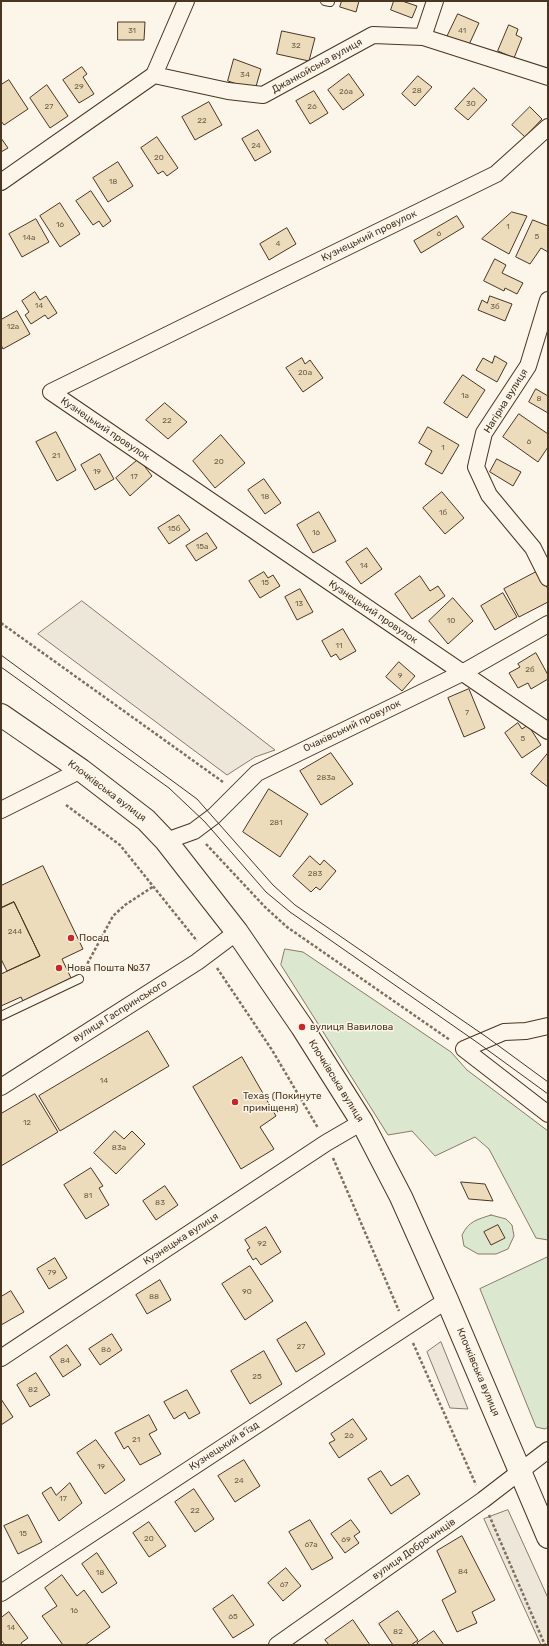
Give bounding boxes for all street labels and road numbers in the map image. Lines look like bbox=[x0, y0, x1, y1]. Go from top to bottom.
street label: Джанкойська вулиця bbox=[270, 36, 364, 96]
street label: Кузнецький провулок bbox=[319, 208, 419, 264]
street label: Нагірна вулиця bbox=[481, 367, 531, 435]
street label: Кузнецький провулок bbox=[58, 395, 152, 463]
street label: Кузнецький провулок bbox=[326, 578, 420, 646]
street label: Очаківський провулок bbox=[301, 697, 403, 755]
street label: Клочківська вулиця bbox=[65, 758, 149, 824]
street label: вулиця Гаспринського bbox=[71, 977, 169, 1045]
street label: Клочківська вулиця bbox=[306, 1038, 366, 1124]
street label: Кузнецька вулиця bbox=[141, 1210, 221, 1268]
street label: Клочківська вулиця bbox=[454, 1326, 502, 1418]
street label: Кузнецький в’їзд bbox=[187, 1419, 261, 1473]
street label: вулиця Доброчинців bbox=[370, 1516, 458, 1582]

